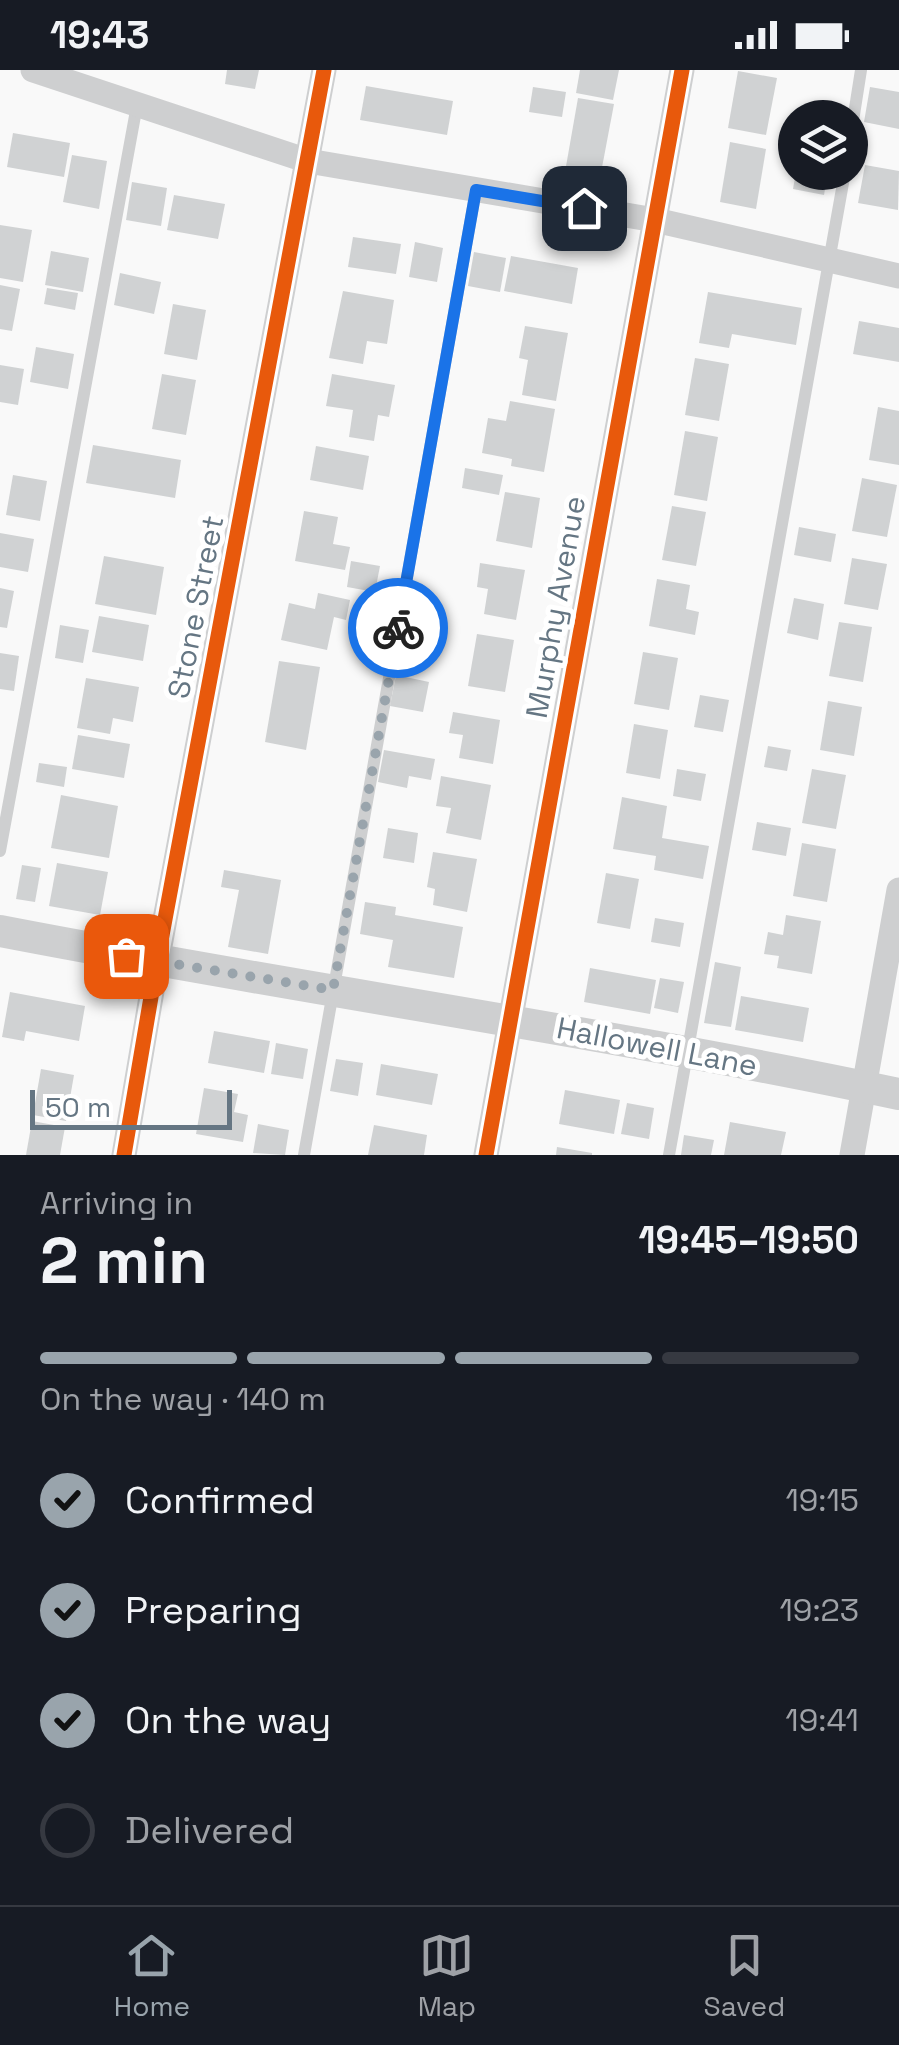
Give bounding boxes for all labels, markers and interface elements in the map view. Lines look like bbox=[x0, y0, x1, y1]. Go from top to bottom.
text: 19:43 bbox=[50, 11, 149, 59]
map controls bbox=[778, 100, 868, 190]
button: layers bbox=[778, 100, 868, 190]
pin bbox=[542, 166, 627, 251]
icon: home bbox=[557, 181, 612, 236]
street label: Murphy Avenue bbox=[517, 493, 594, 721]
street label: Stone Street bbox=[159, 512, 232, 702]
courier bbox=[348, 578, 448, 678]
icon: bike bbox=[371, 601, 426, 656]
pin bbox=[84, 914, 169, 999]
icon: bag bbox=[99, 929, 154, 984]
street label: Hallowell Lane bbox=[553, 1008, 761, 1085]
scale bar bbox=[30, 1085, 232, 1130]
text: 50 m bbox=[45, 1089, 111, 1125]
text: Arriving in bbox=[40, 1183, 193, 1223]
text: 19:45–19:50 bbox=[638, 1216, 859, 1264]
text: 2 min bbox=[40, 1219, 208, 1302]
text: On the way · 140 m bbox=[40, 1379, 326, 1419]
icon: check bbox=[40, 1473, 95, 1528]
text: Confirmed bbox=[125, 1476, 315, 1524]
text: 19:15 bbox=[785, 1480, 859, 1520]
icon: check bbox=[40, 1583, 95, 1638]
text: Preparing bbox=[125, 1586, 302, 1634]
text: 19:23 bbox=[779, 1590, 859, 1630]
icon: check bbox=[40, 1693, 95, 1748]
text: On the way bbox=[125, 1696, 331, 1744]
text: 19:41 bbox=[785, 1700, 859, 1740]
text: Delivered bbox=[125, 1806, 294, 1854]
tab: Home bbox=[114, 1928, 190, 2024]
tab: Map bbox=[418, 1928, 476, 2024]
tab: Saved bbox=[704, 1928, 785, 2024]

